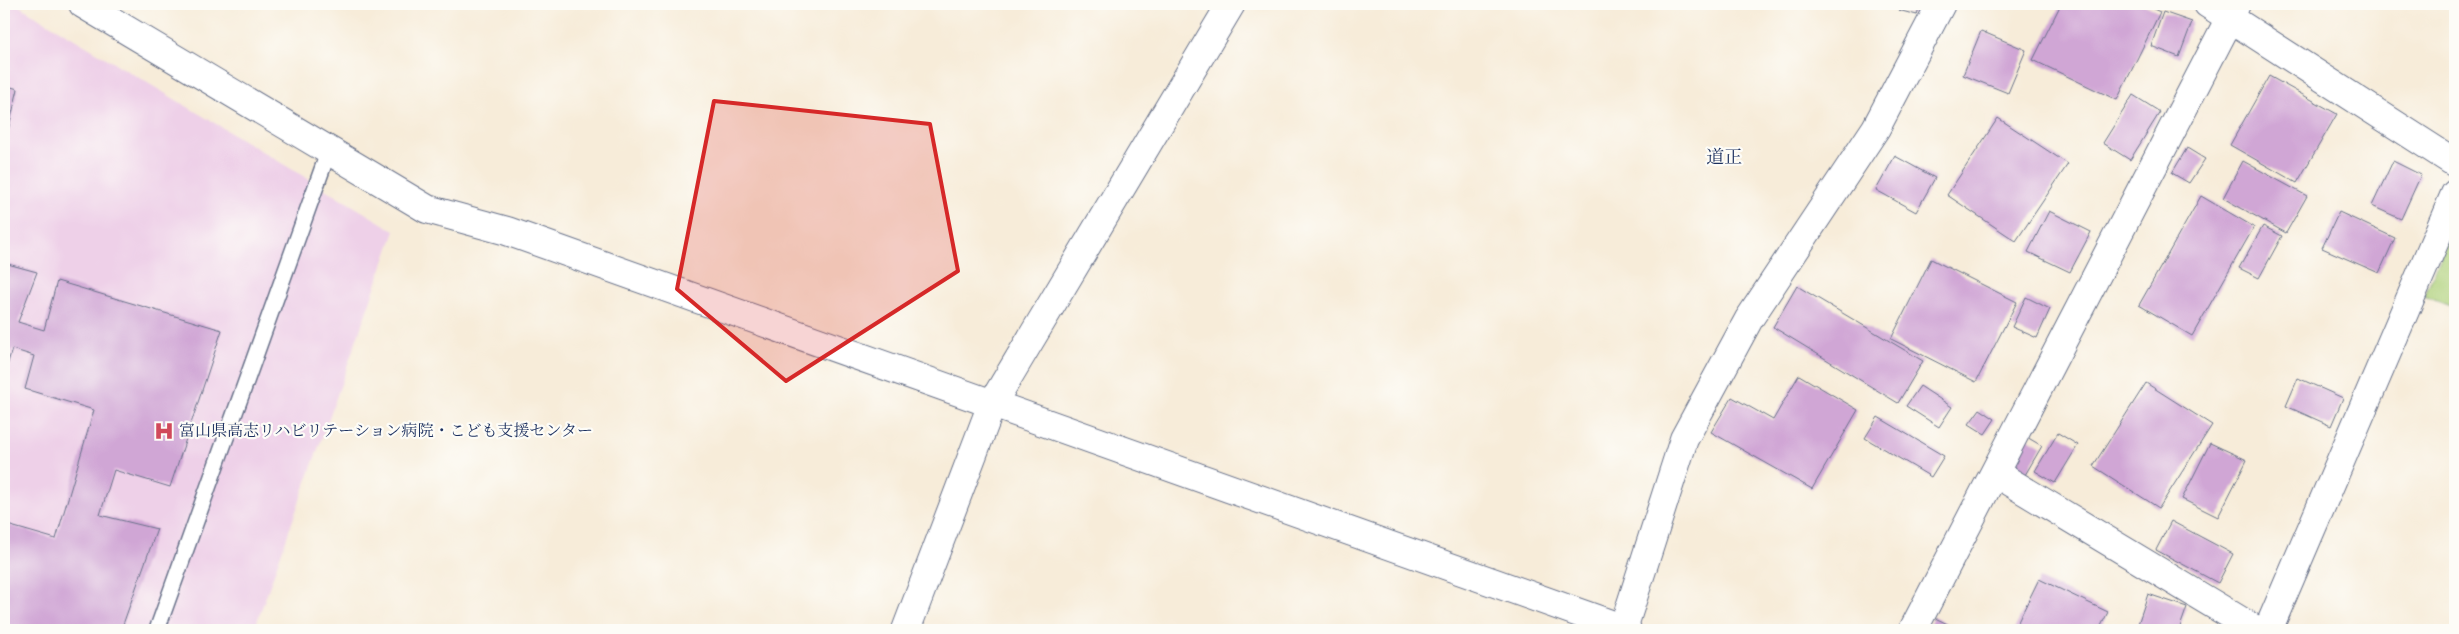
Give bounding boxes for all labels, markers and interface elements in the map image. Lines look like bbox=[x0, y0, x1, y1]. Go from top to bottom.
district label: 道正 bbox=[1706, 146, 1742, 169]
hospital icon: 富山県高志リハビリテーション病院・こども支援センター bbox=[153, 420, 175, 442]
place label: 富山県高志リハビリテーション病院・こども支援センター bbox=[179, 421, 593, 441]

